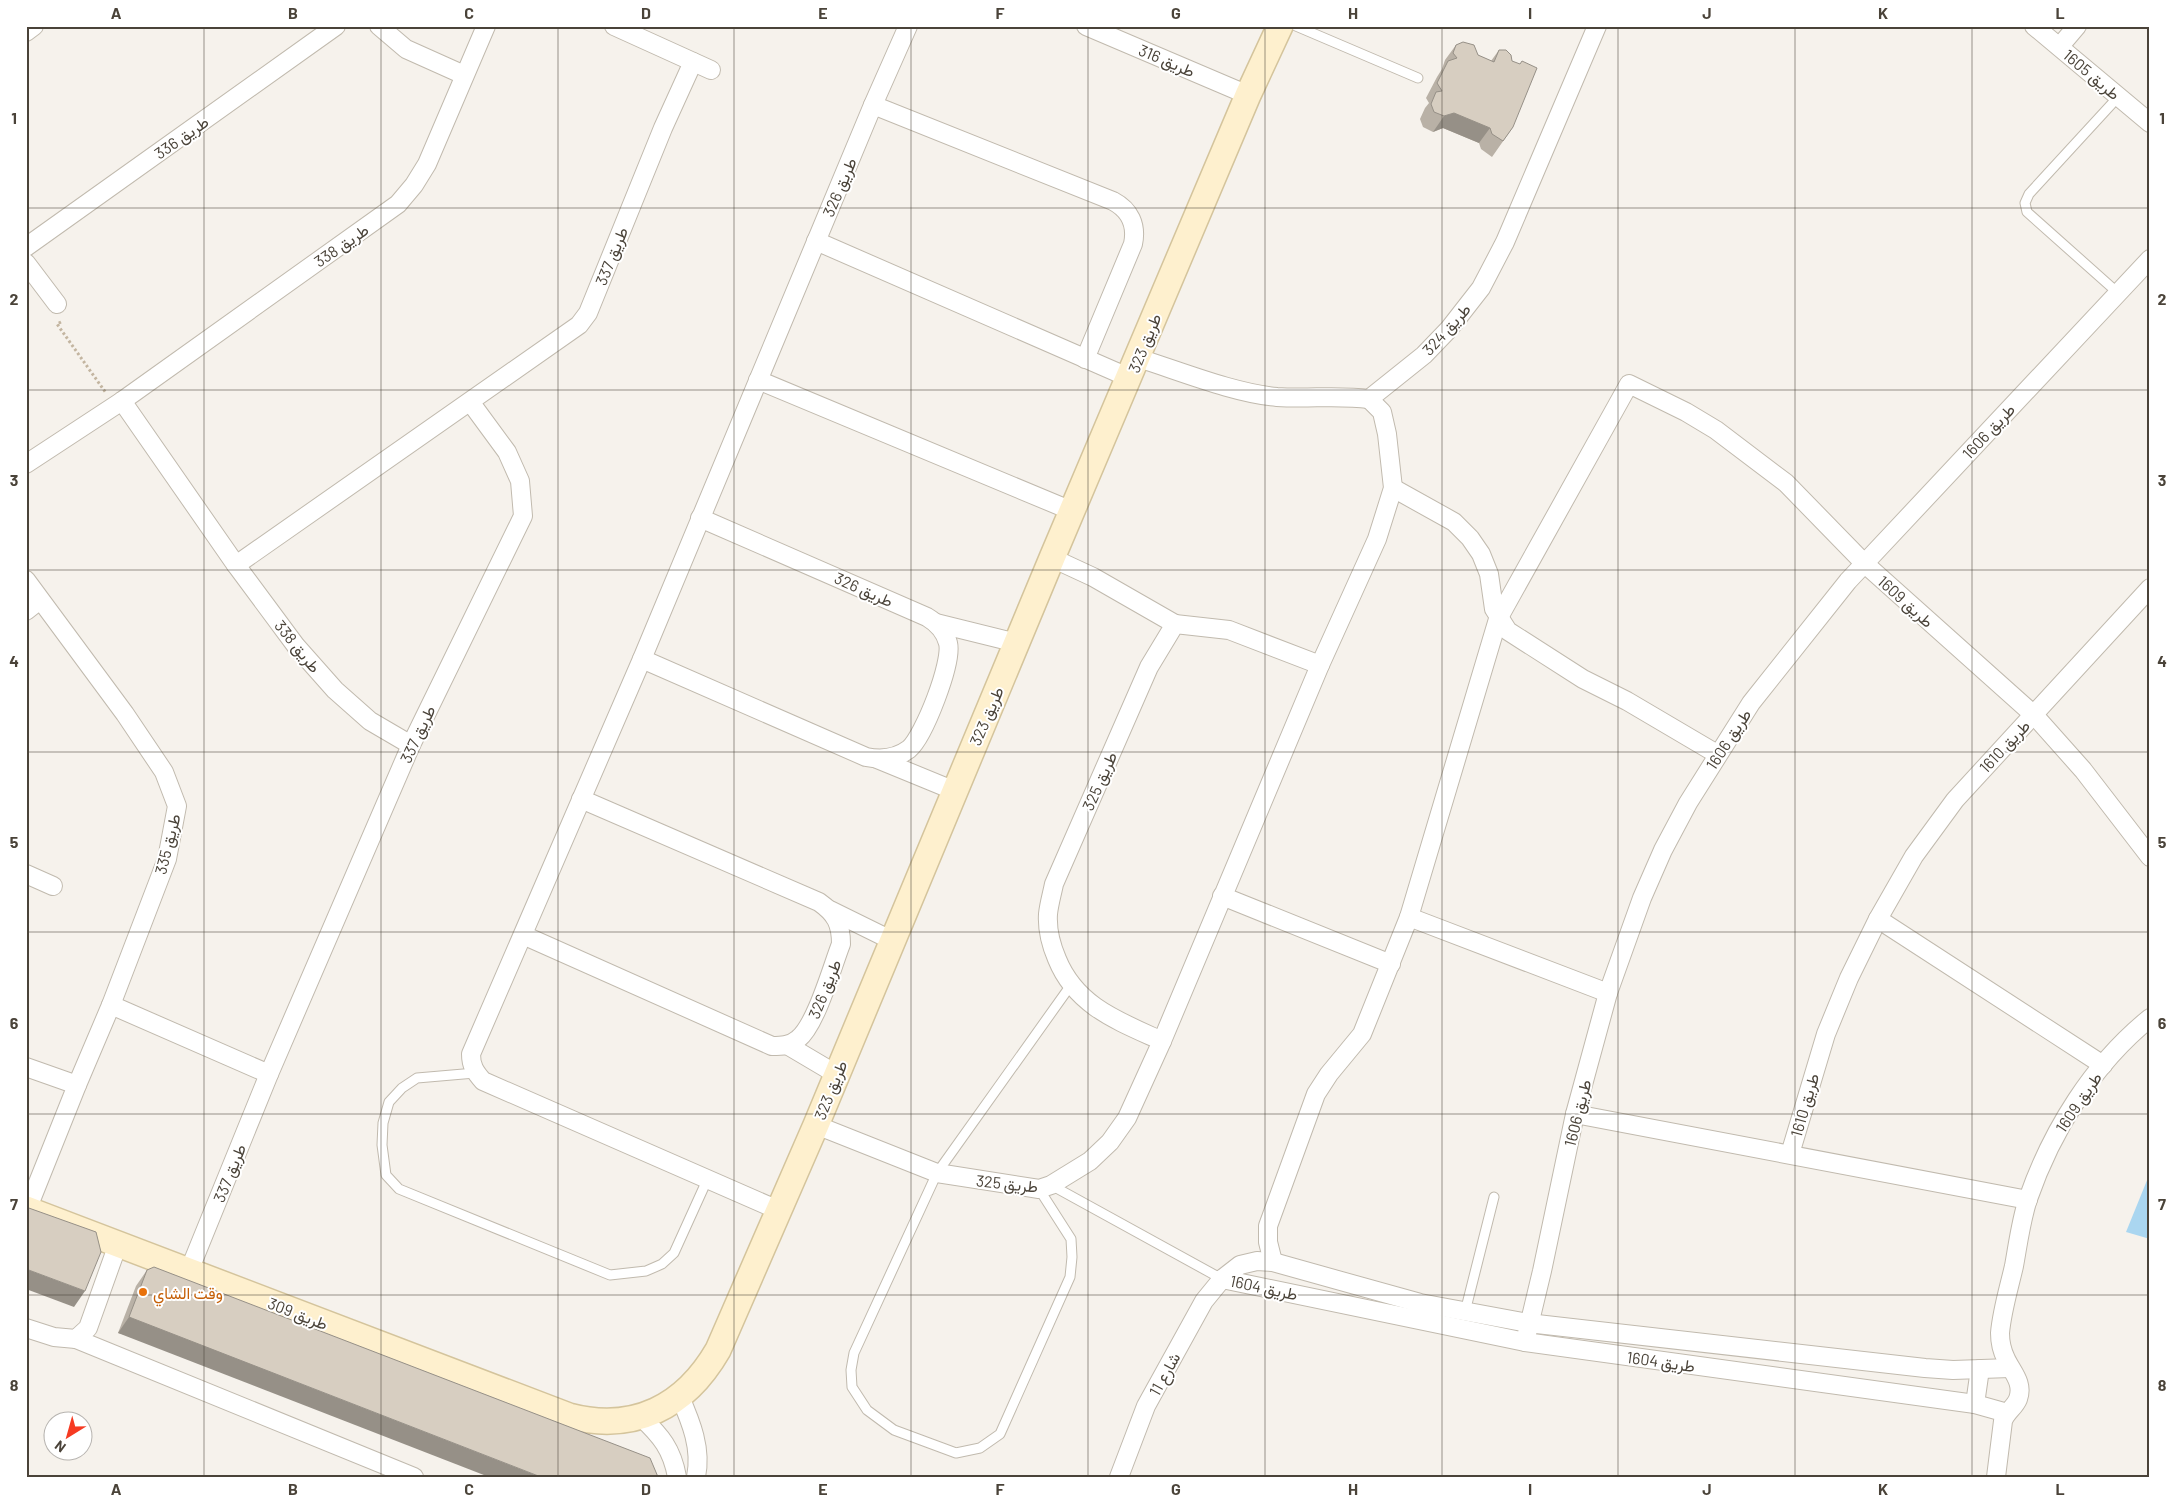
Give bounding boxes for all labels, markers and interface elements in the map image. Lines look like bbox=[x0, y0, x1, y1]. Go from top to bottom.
text: A bbox=[111, 3, 122, 22]
text: B bbox=[288, 3, 298, 22]
text: C bbox=[464, 3, 474, 22]
text: D bbox=[641, 3, 651, 22]
text: E bbox=[818, 3, 828, 22]
text: F bbox=[996, 3, 1005, 22]
text: G bbox=[1171, 3, 1181, 22]
text: H bbox=[1348, 3, 1358, 22]
text: I bbox=[1528, 3, 1532, 22]
text: J bbox=[1702, 3, 1712, 22]
text: K bbox=[1878, 3, 1888, 22]
text: L bbox=[2055, 3, 2065, 22]
street label: طريق 316 bbox=[1135, 40, 1198, 82]
street label: طريق 1605 bbox=[2058, 45, 2124, 105]
text: 1 bbox=[11, 108, 17, 127]
text: 1 bbox=[2159, 108, 2165, 127]
street label: طريق 336 bbox=[150, 111, 213, 164]
street label: طريق 326 bbox=[818, 155, 862, 220]
street label: طريق 338 bbox=[310, 219, 373, 272]
street label: طريق 337 bbox=[591, 224, 633, 289]
text: 2 bbox=[10, 289, 19, 308]
text: 2 bbox=[2158, 289, 2167, 308]
street label: طريق 324 bbox=[1418, 299, 1476, 360]
street label: طريق 323 bbox=[1124, 311, 1166, 376]
street label: طريق 1606 bbox=[1958, 400, 2020, 464]
text: 3 bbox=[10, 470, 18, 489]
text: 3 bbox=[2158, 470, 2166, 489]
street label: طريق 326 bbox=[831, 568, 896, 612]
street label: طريق 1609 bbox=[1873, 571, 1938, 632]
street label: طريق 338 bbox=[270, 616, 325, 677]
text: 4 bbox=[9, 651, 19, 670]
text: 4 bbox=[2157, 651, 2167, 670]
street label: طريق 323 bbox=[965, 684, 1009, 749]
street label: طريق 337 bbox=[395, 702, 440, 767]
street label: طريق 1606 bbox=[1701, 705, 1756, 774]
street label: طريق 1610 bbox=[1975, 716, 2035, 778]
street label: طريق 325 bbox=[1078, 749, 1122, 814]
street label: طريق 335 bbox=[150, 812, 186, 877]
text: 5 bbox=[10, 832, 19, 851]
text: 5 bbox=[2158, 832, 2167, 851]
street label: طريق 326 bbox=[804, 957, 846, 1022]
text: 6 bbox=[10, 1013, 19, 1032]
text: 6 bbox=[2158, 1013, 2167, 1032]
street label: طريق 323 bbox=[810, 1058, 852, 1123]
street label: طريق 1609 bbox=[2051, 1068, 2107, 1137]
street label: طريق 1610 bbox=[1786, 1071, 1824, 1140]
street label: طريق 1606 bbox=[1560, 1078, 1596, 1149]
street label: طريق 337 bbox=[209, 1141, 251, 1206]
street label: طريق 325 bbox=[975, 1170, 1039, 1198]
text: 7 bbox=[10, 1194, 18, 1213]
text: 7 bbox=[2158, 1194, 2166, 1213]
street label: طريق 1604 bbox=[1228, 1271, 1300, 1305]
place label: وقت الشاي bbox=[153, 1283, 223, 1307]
marker: وقت الشاي bbox=[137, 1286, 149, 1298]
street label: طريق 309 bbox=[265, 1293, 331, 1335]
street label: طريق 1604 bbox=[1625, 1347, 1696, 1377]
street label: شارع 11 bbox=[1144, 1349, 1186, 1400]
text: 8 bbox=[10, 1375, 19, 1394]
text: 8 bbox=[2158, 1375, 2167, 1394]
north arrow bbox=[42, 1410, 92, 1460]
text: N bbox=[51, 1437, 69, 1456]
text: A bbox=[111, 1479, 122, 1498]
text: B bbox=[288, 1479, 298, 1498]
text: C bbox=[464, 1479, 474, 1498]
text: D bbox=[641, 1479, 651, 1498]
text: E bbox=[818, 1479, 828, 1498]
text: F bbox=[996, 1479, 1005, 1498]
text: G bbox=[1171, 1479, 1181, 1498]
text: H bbox=[1348, 1479, 1358, 1498]
text: I bbox=[1528, 1479, 1532, 1498]
text: J bbox=[1702, 1479, 1712, 1498]
text: K bbox=[1878, 1479, 1888, 1498]
text: L bbox=[2055, 1479, 2065, 1498]

